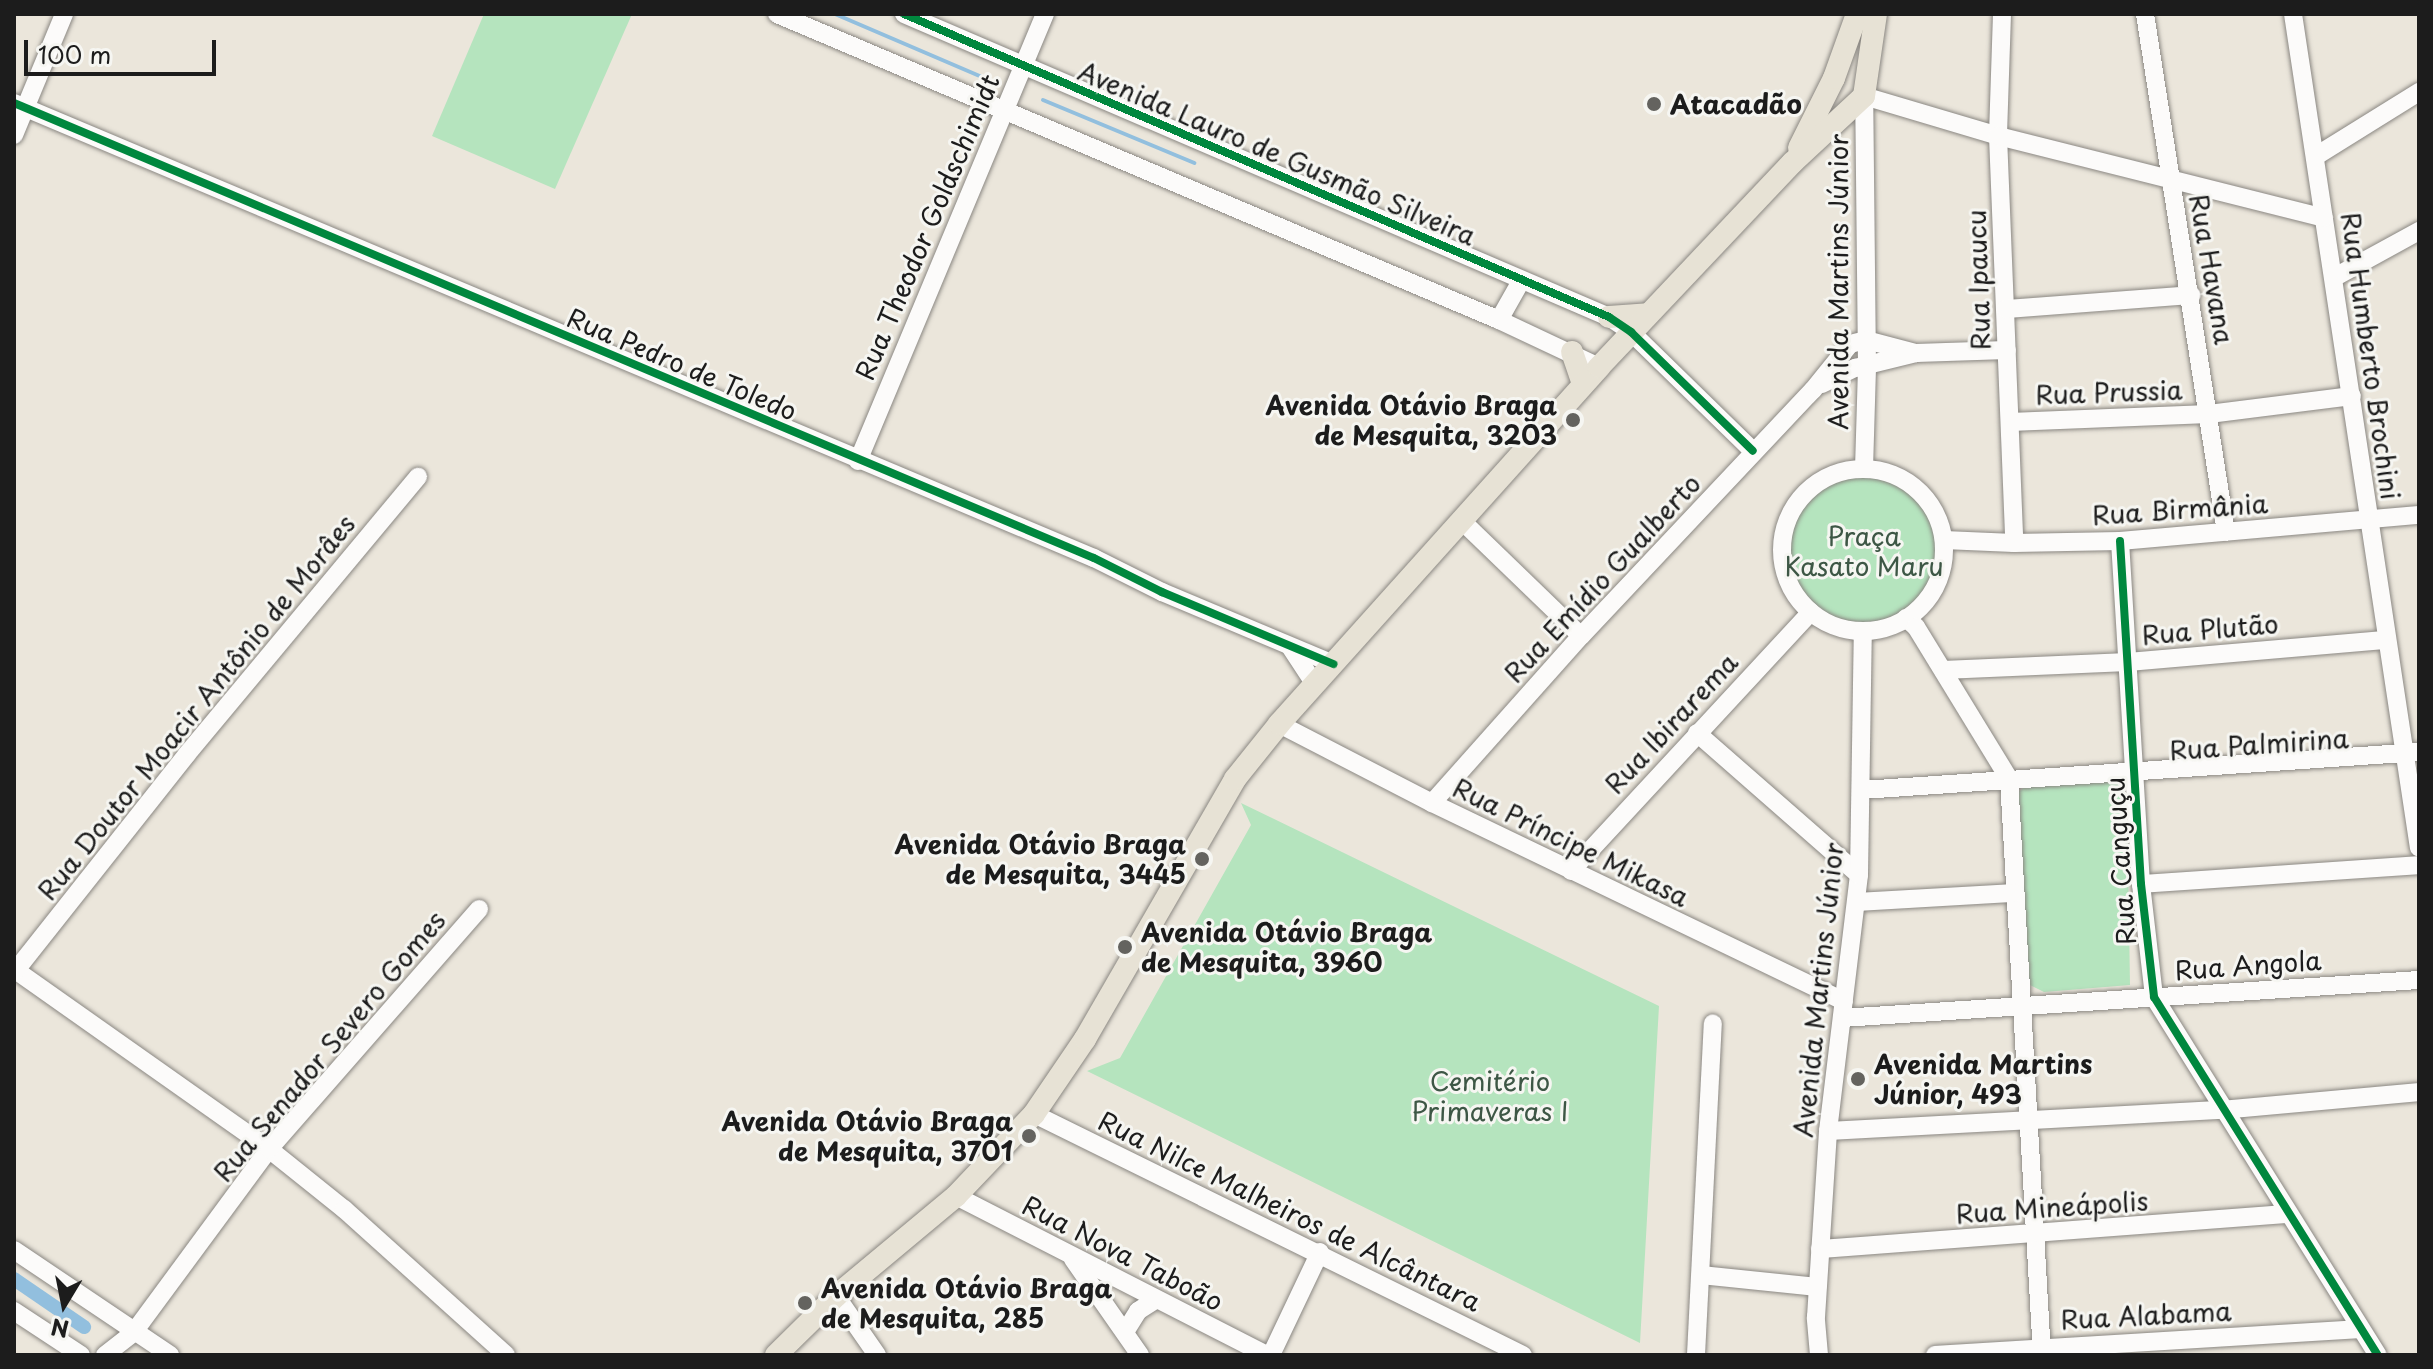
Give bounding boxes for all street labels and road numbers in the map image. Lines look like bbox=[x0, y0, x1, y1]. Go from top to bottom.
street label: Avenida Lauro de Gusmão Silveira bbox=[1074, 55, 1480, 251]
street label: Rua Theodor Goldschimidt bbox=[848, 68, 1006, 386]
street label: Avenida Martins Júnior bbox=[1822, 135, 1854, 429]
street label: Rua Havana bbox=[2183, 190, 2241, 348]
street label: Rua Ipaucu bbox=[1960, 208, 1996, 352]
street label: Rua Humberto Brochini bbox=[2335, 209, 2407, 503]
street label: Rua Pedro de Toledo bbox=[560, 301, 804, 427]
street label: Rua Prussia bbox=[2034, 374, 2184, 410]
street label: Rua Emídio Gualberto bbox=[1497, 467, 1707, 689]
street label: Rua Birmânia bbox=[2091, 487, 2269, 531]
street label: Rua Doutor Moacir Antônio de Morâes bbox=[31, 508, 361, 906]
street label: Rua Plutão bbox=[2140, 607, 2280, 651]
street label: Rua Ibirarema bbox=[1598, 646, 1744, 800]
street label: Rua Palmirina bbox=[2169, 722, 2349, 766]
street label: Rua Príncipe Mikasa bbox=[1448, 771, 1694, 913]
street label: Rua Canguçu bbox=[2099, 776, 2141, 946]
street label: Avenida Martins Júnior bbox=[1787, 842, 1849, 1138]
street label: Rua Senador Severo Gomes bbox=[205, 903, 453, 1189]
street label: Rua Angola bbox=[2173, 944, 2323, 986]
street label: Rua Nilce Malheiros de Alcântara bbox=[1091, 1103, 1489, 1319]
street label: Rua Mineápolis bbox=[1955, 1185, 2149, 1229]
street label: Rua Nova Taboão bbox=[1017, 1188, 1229, 1318]
street label: Rua Alabama bbox=[2060, 1295, 2232, 1335]

